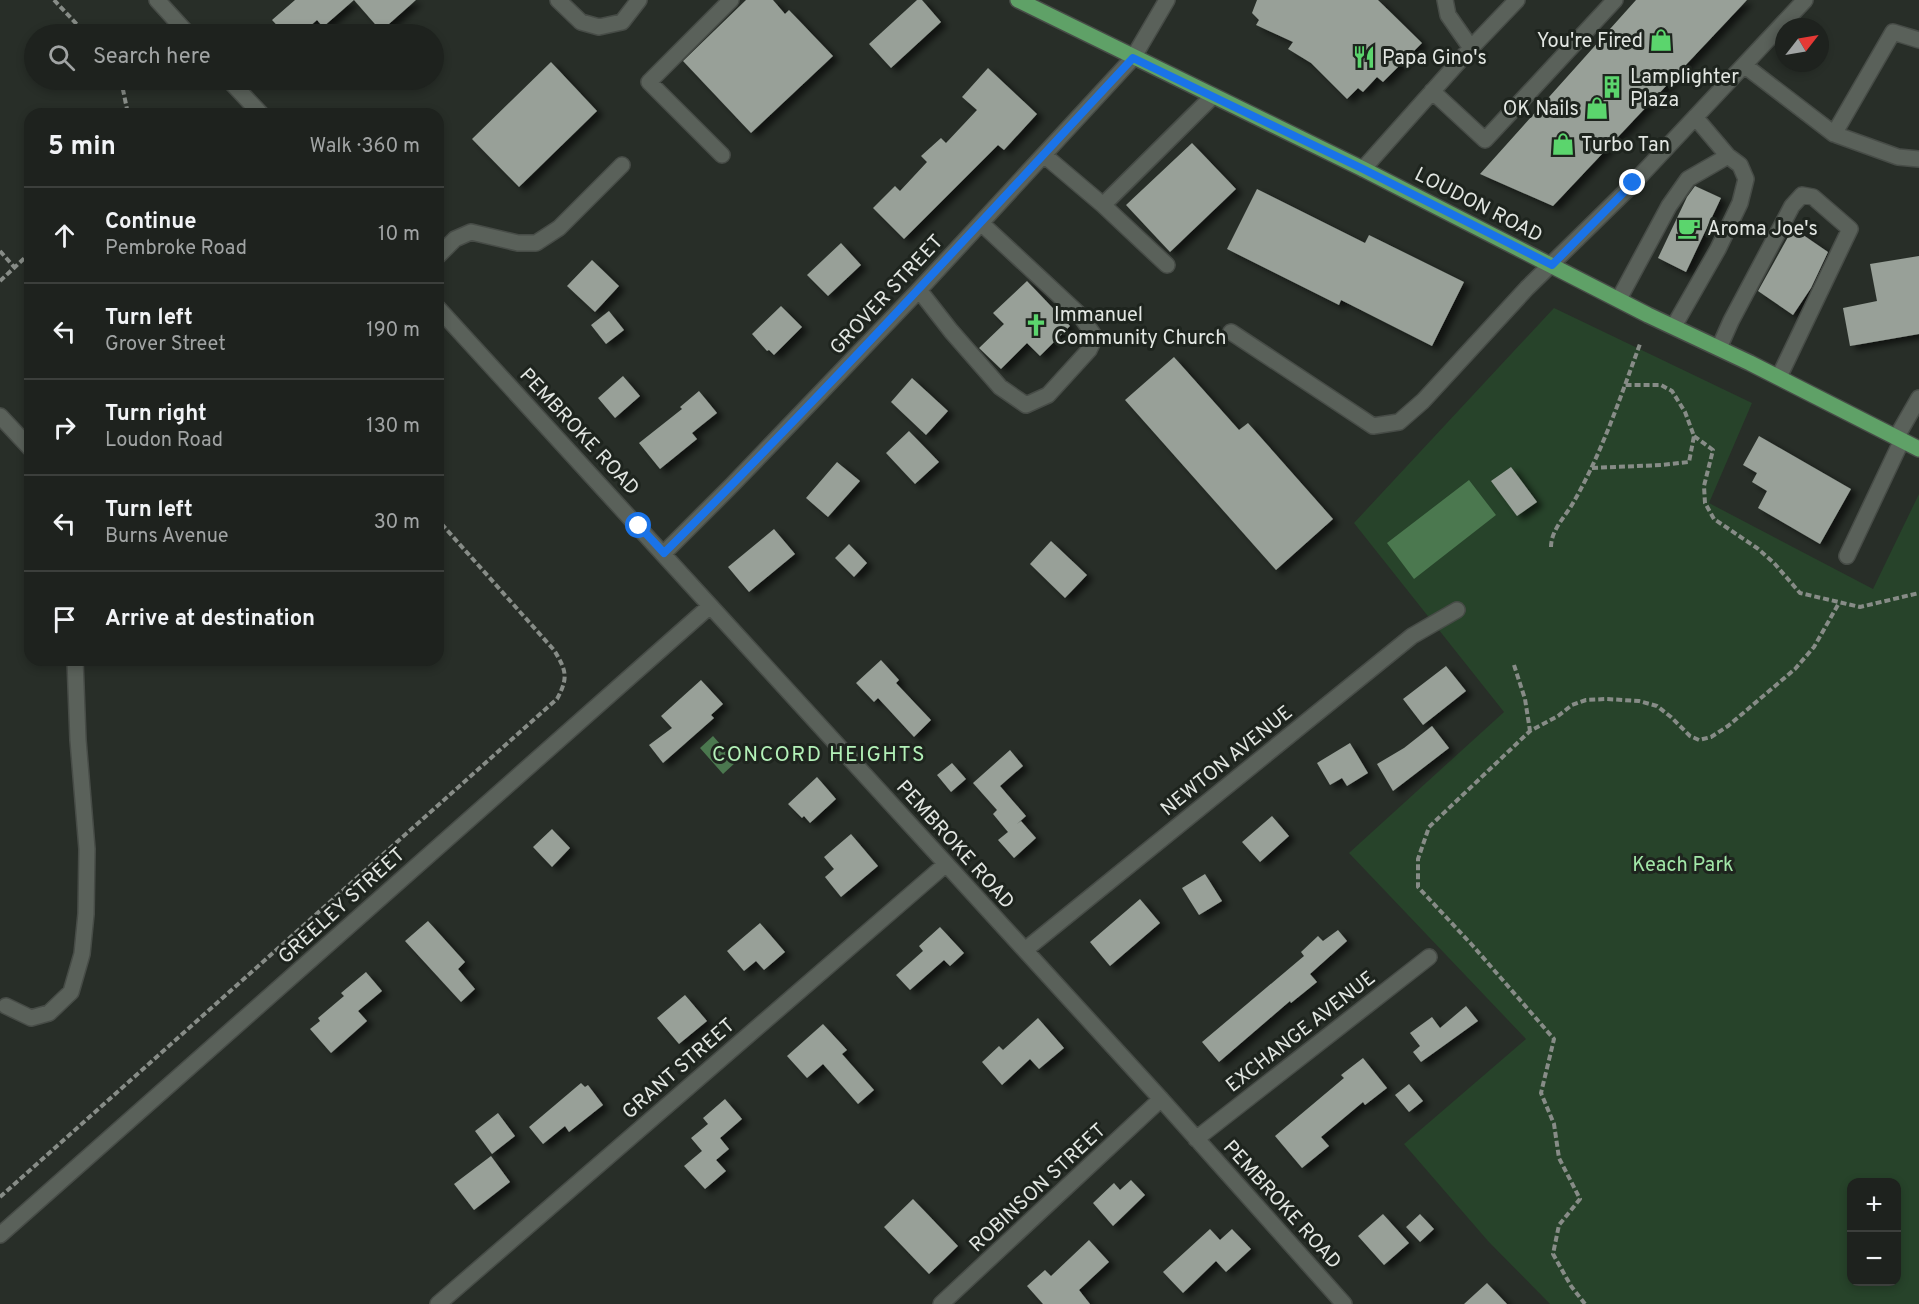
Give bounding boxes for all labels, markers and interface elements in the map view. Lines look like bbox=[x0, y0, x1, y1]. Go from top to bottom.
north arrow bbox=[1775, 18, 1829, 72]
search box bbox=[24, 24, 444, 90]
shop icon: You're Fired bbox=[1648, 27, 1674, 53]
place label: You're Fired bbox=[1537, 29, 1643, 55]
icon: search bbox=[45, 41, 78, 74]
text: Search here bbox=[93, 44, 211, 71]
restaurant icon: Papa Gino's bbox=[1351, 44, 1377, 70]
place label: Papa Gino's bbox=[1382, 46, 1487, 72]
place label: Lamplighter Plaza bbox=[1630, 65, 1739, 114]
building icon: Lamplighter Plaza bbox=[1599, 74, 1625, 100]
shop icon: OK Nails bbox=[1584, 95, 1610, 121]
place label: OK Nails bbox=[1503, 97, 1579, 123]
text: 5 min bbox=[48, 131, 116, 164]
shop icon: Turbo Tan bbox=[1550, 131, 1576, 157]
place label: Turbo Tan bbox=[1581, 133, 1670, 159]
text: Walk · 360 m bbox=[309, 134, 420, 160]
street label: LOUDON ROAD bbox=[1410, 162, 1547, 249]
route end bbox=[1619, 169, 1645, 195]
text: Continue bbox=[105, 209, 196, 236]
cafe icon: Aroma Joe's bbox=[1676, 215, 1702, 241]
place label: Aroma Joe's bbox=[1707, 217, 1818, 243]
icon: ahead bbox=[48, 219, 81, 252]
text: 10 m bbox=[378, 222, 420, 248]
street label: GROVER STREET bbox=[825, 230, 950, 361]
text: Pembroke Road bbox=[105, 236, 247, 262]
place label: Immanuel Community Church bbox=[1054, 303, 1227, 352]
text: Turn left bbox=[105, 305, 193, 332]
church icon: Immanuel Community Church bbox=[1023, 312, 1049, 338]
icon: left bbox=[48, 315, 81, 348]
text: 190 m bbox=[366, 318, 420, 344]
text: Grover Street bbox=[105, 332, 226, 358]
street label: PEMBROKE ROAD bbox=[513, 363, 644, 502]
text: Turn right bbox=[105, 401, 207, 428]
icon: right bbox=[48, 411, 81, 444]
text: 130 m bbox=[366, 414, 420, 440]
text: Loudon Road bbox=[105, 428, 223, 454]
text: Turn left bbox=[105, 497, 193, 524]
icon: left bbox=[48, 507, 81, 540]
text: 30 m bbox=[374, 510, 420, 536]
route start bbox=[625, 512, 651, 538]
text: Burns Avenue bbox=[105, 524, 229, 550]
icon: arrive bbox=[48, 603, 81, 636]
text: Arrive at destination bbox=[105, 606, 315, 633]
street label: NEWTON AVENUE bbox=[1156, 700, 1298, 823]
district label: CONCORD HEIGHTS bbox=[712, 742, 926, 769]
street label: PEMBROKE ROAD bbox=[890, 775, 1019, 915]
street label: GREELEY STREET bbox=[273, 843, 411, 970]
park label: Keach Park bbox=[1632, 853, 1734, 879]
street label: EXCHANGE AVENUE bbox=[1221, 966, 1381, 1099]
street label: GRANT STREET bbox=[617, 1013, 741, 1126]
street label: ROBINSON STREET bbox=[964, 1118, 1112, 1259]
street label: PEMBROKE ROAD bbox=[1217, 1135, 1346, 1275]
map controls bbox=[1847, 1178, 1901, 1286]
button: + bbox=[1847, 1178, 1901, 1232]
button: − bbox=[1847, 1232, 1901, 1286]

